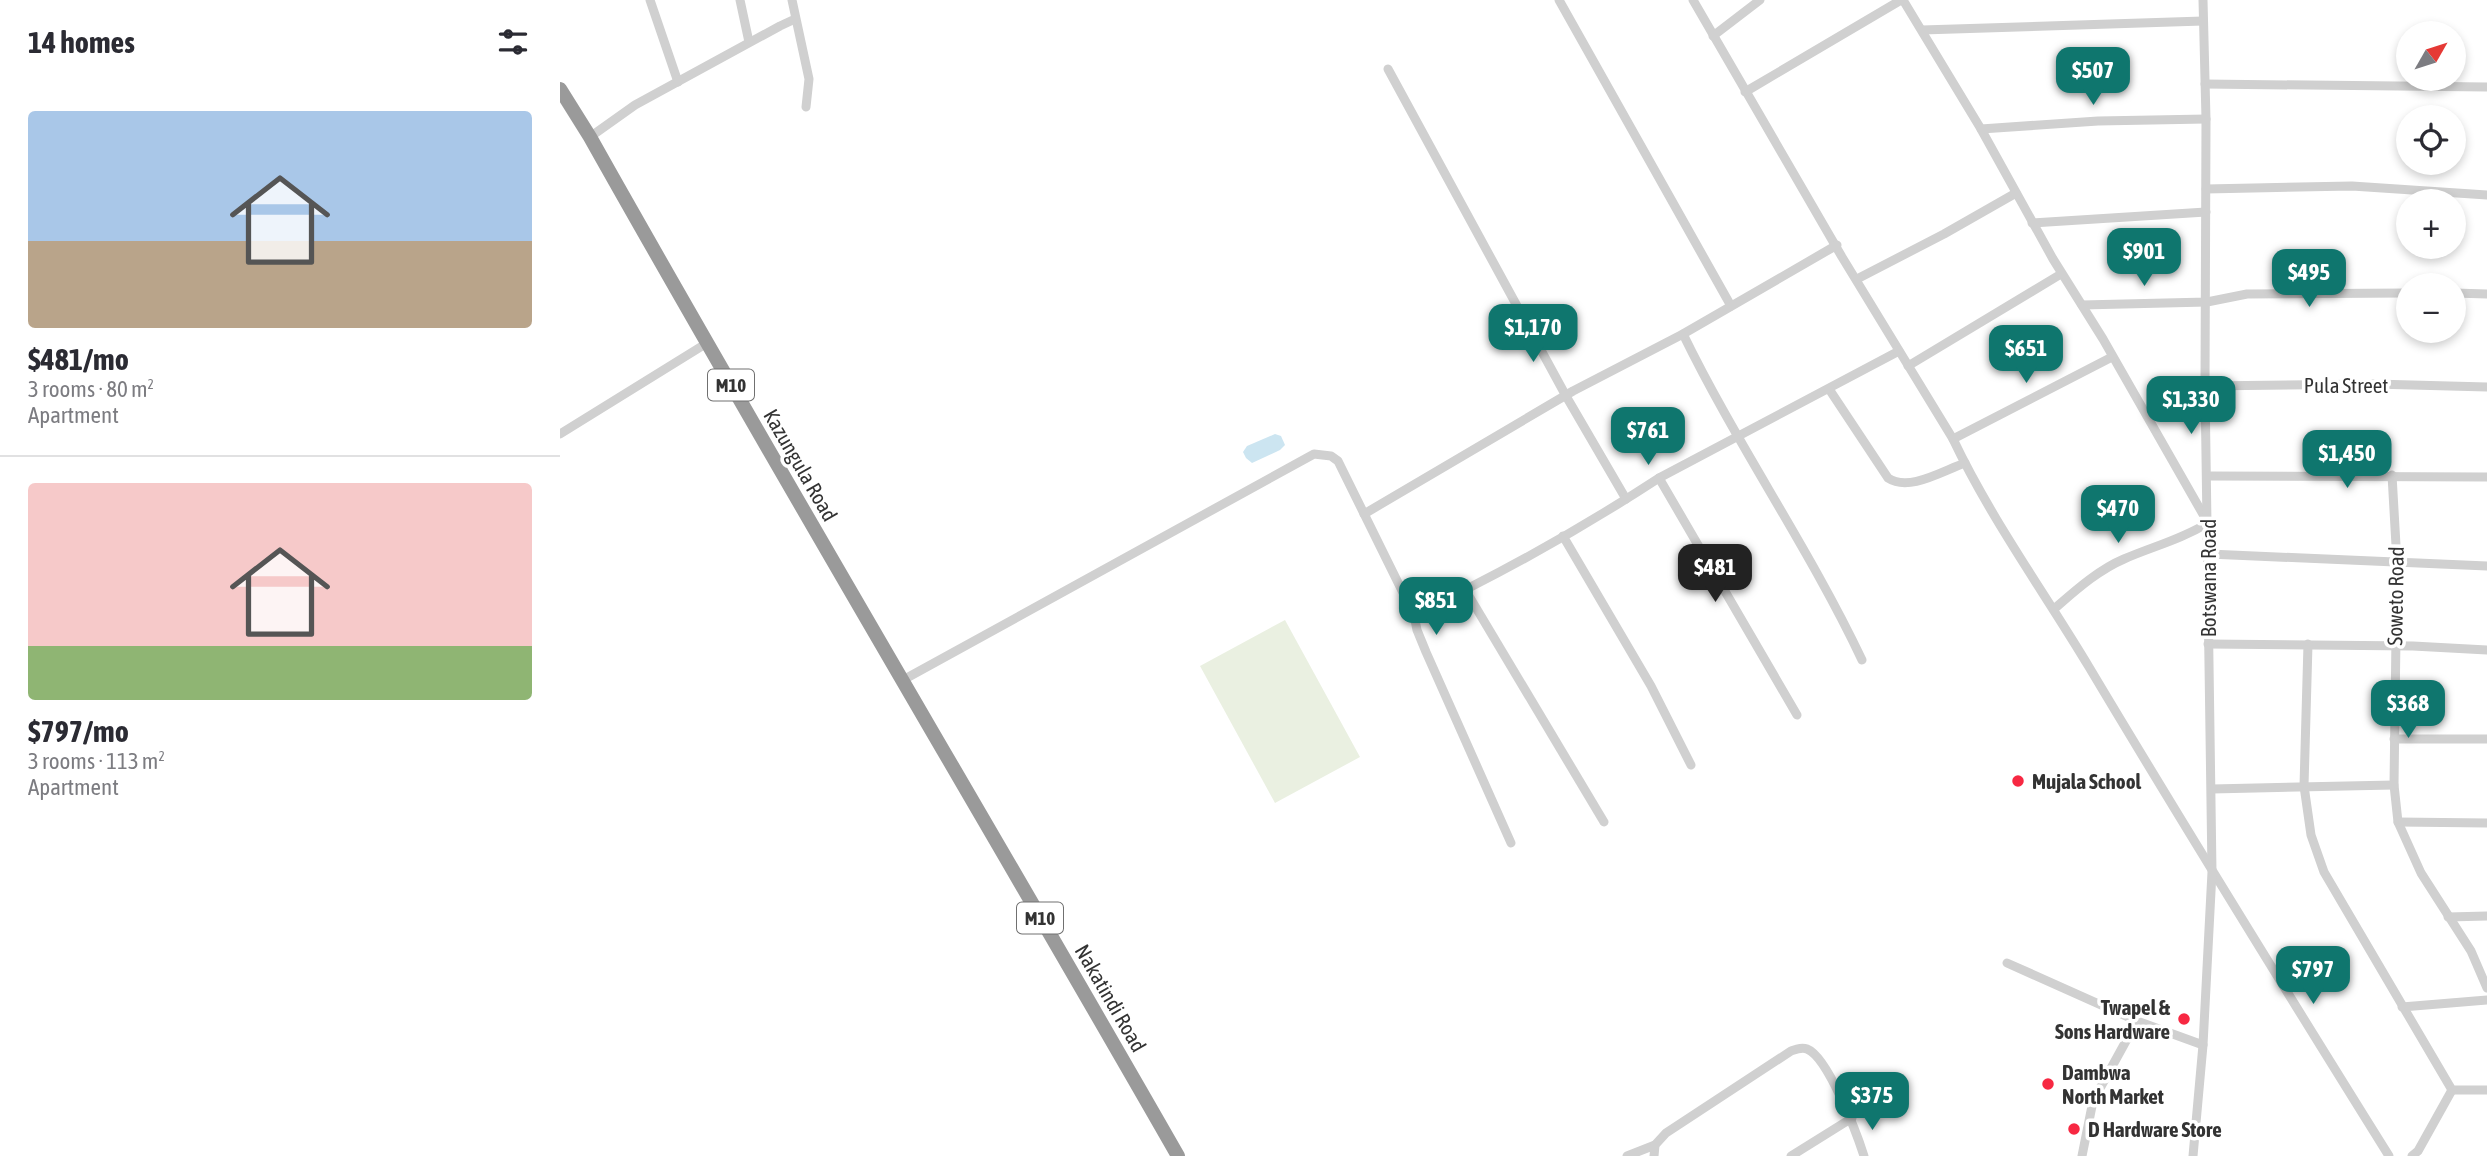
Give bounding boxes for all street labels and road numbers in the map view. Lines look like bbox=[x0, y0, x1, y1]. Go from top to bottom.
road number: M10 bbox=[708, 370, 754, 400]
street label: Pula Street bbox=[2304, 373, 2388, 397]
street label: Kazungula Road bbox=[759, 405, 843, 525]
street label: Botswana Road bbox=[2196, 519, 2220, 637]
street label: Soweto Road bbox=[2382, 546, 2408, 646]
road number: M10 bbox=[1017, 902, 1063, 934]
street label: Nakatindi Road bbox=[1071, 940, 1151, 1056]

